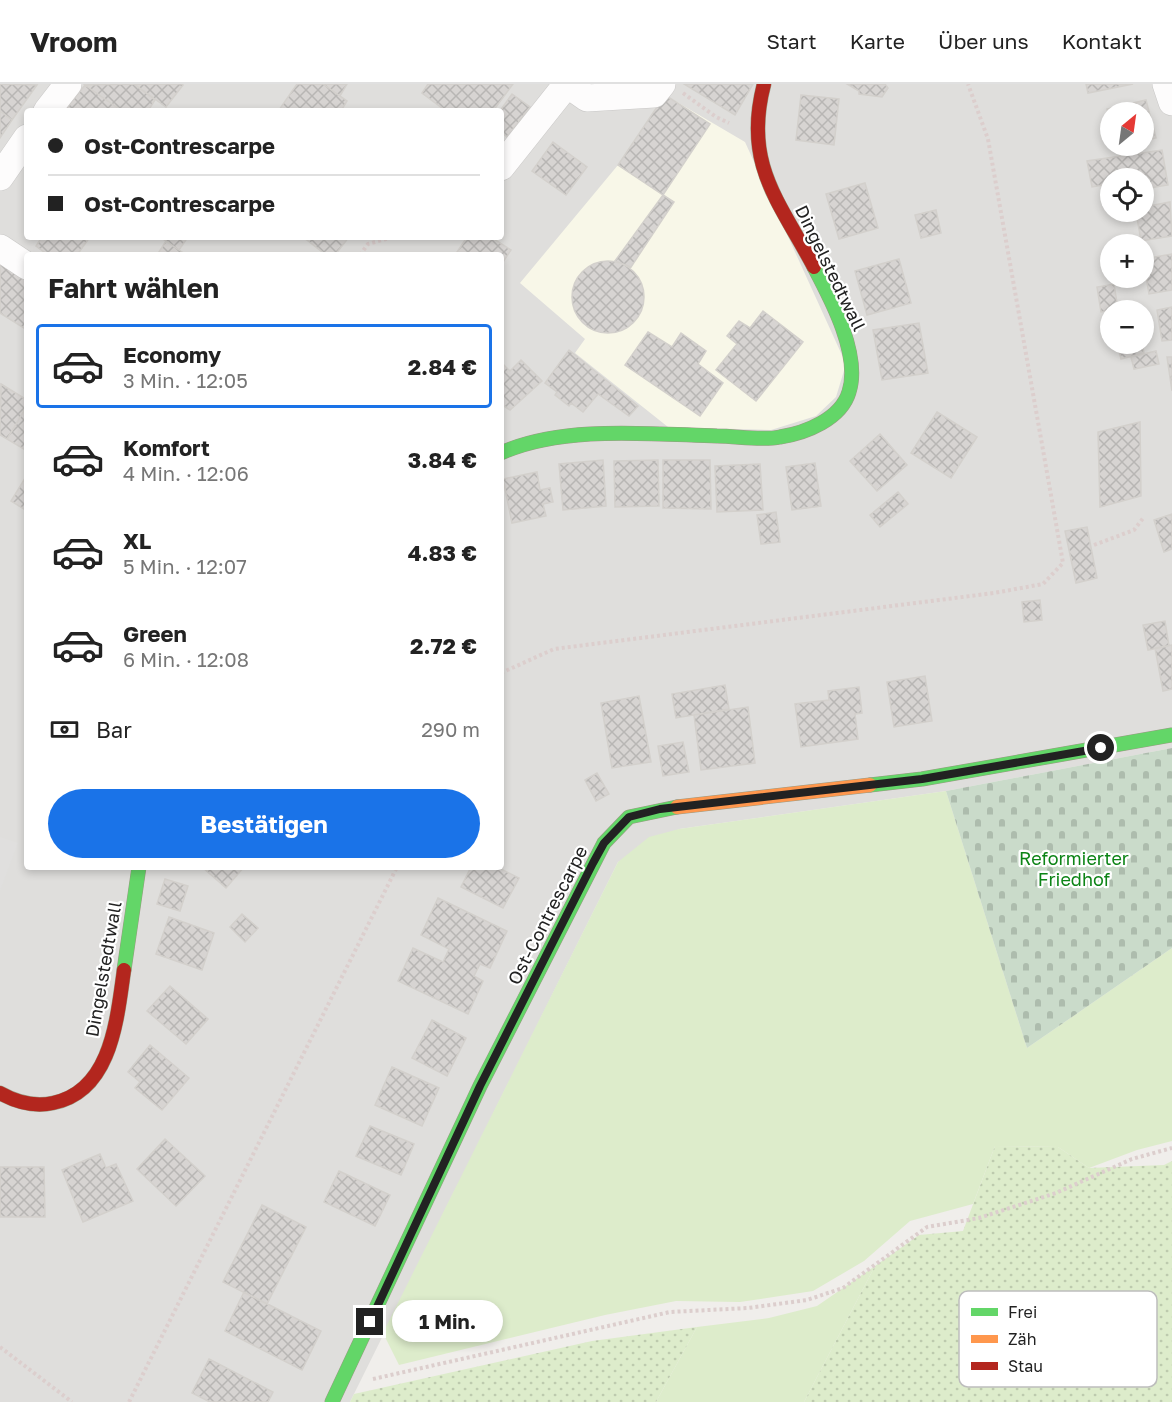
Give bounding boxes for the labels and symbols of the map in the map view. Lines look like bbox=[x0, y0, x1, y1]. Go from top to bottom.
north arrow bbox=[1100, 102, 1154, 156]
street label: Dingelstedtwall bbox=[791, 201, 871, 335]
route start bbox=[1087, 734, 1114, 761]
street label: Ost-Contrescarpe bbox=[502, 842, 592, 988]
park label: Reformierter Friedhof bbox=[1019, 847, 1129, 890]
street label: Dingelstedtwall bbox=[80, 899, 126, 1039]
legend bbox=[959, 1291, 1157, 1387]
callout: 1 Min. bbox=[391, 1301, 502, 1343]
text: Frei bbox=[1008, 1302, 1037, 1322]
route end bbox=[356, 1308, 383, 1335]
text: Zäh bbox=[1008, 1329, 1036, 1349]
text: Stau bbox=[1008, 1356, 1043, 1376]

